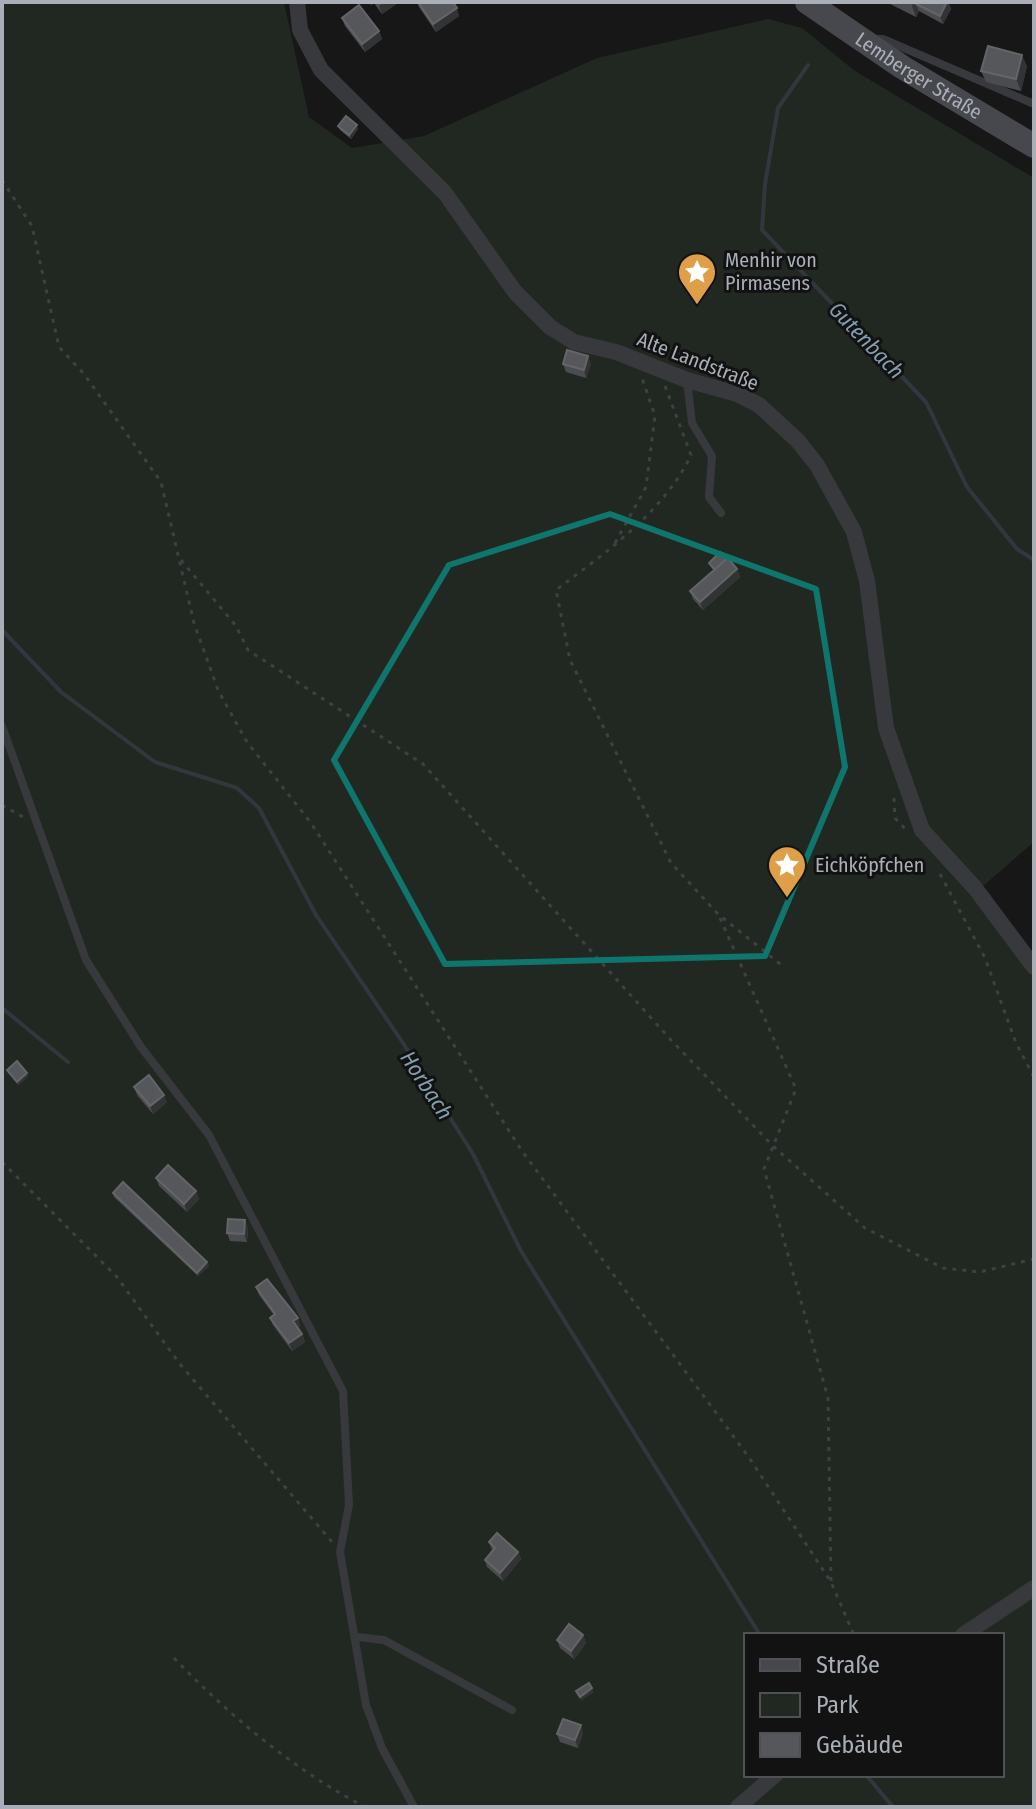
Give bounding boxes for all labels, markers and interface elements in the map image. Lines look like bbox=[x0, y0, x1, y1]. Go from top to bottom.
street label: Lemberger Straße bbox=[851, 27, 987, 124]
place label: Menhir von Pirmasens bbox=[725, 248, 817, 295]
place icon: Menhir von Pirmasens bbox=[676, 251, 718, 306]
water label: Gutenbach bbox=[823, 296, 910, 384]
street label: Alte Landstraße bbox=[634, 327, 762, 395]
place icon: Eichköpfchen bbox=[766, 844, 808, 899]
place label: Eichköpfchen bbox=[815, 853, 924, 877]
water label: Horbach bbox=[394, 1046, 459, 1125]
legend bbox=[744, 1633, 1004, 1777]
text: Straße bbox=[816, 1651, 880, 1679]
text: Park bbox=[816, 1691, 859, 1719]
text: Gebäude bbox=[816, 1731, 903, 1759]

